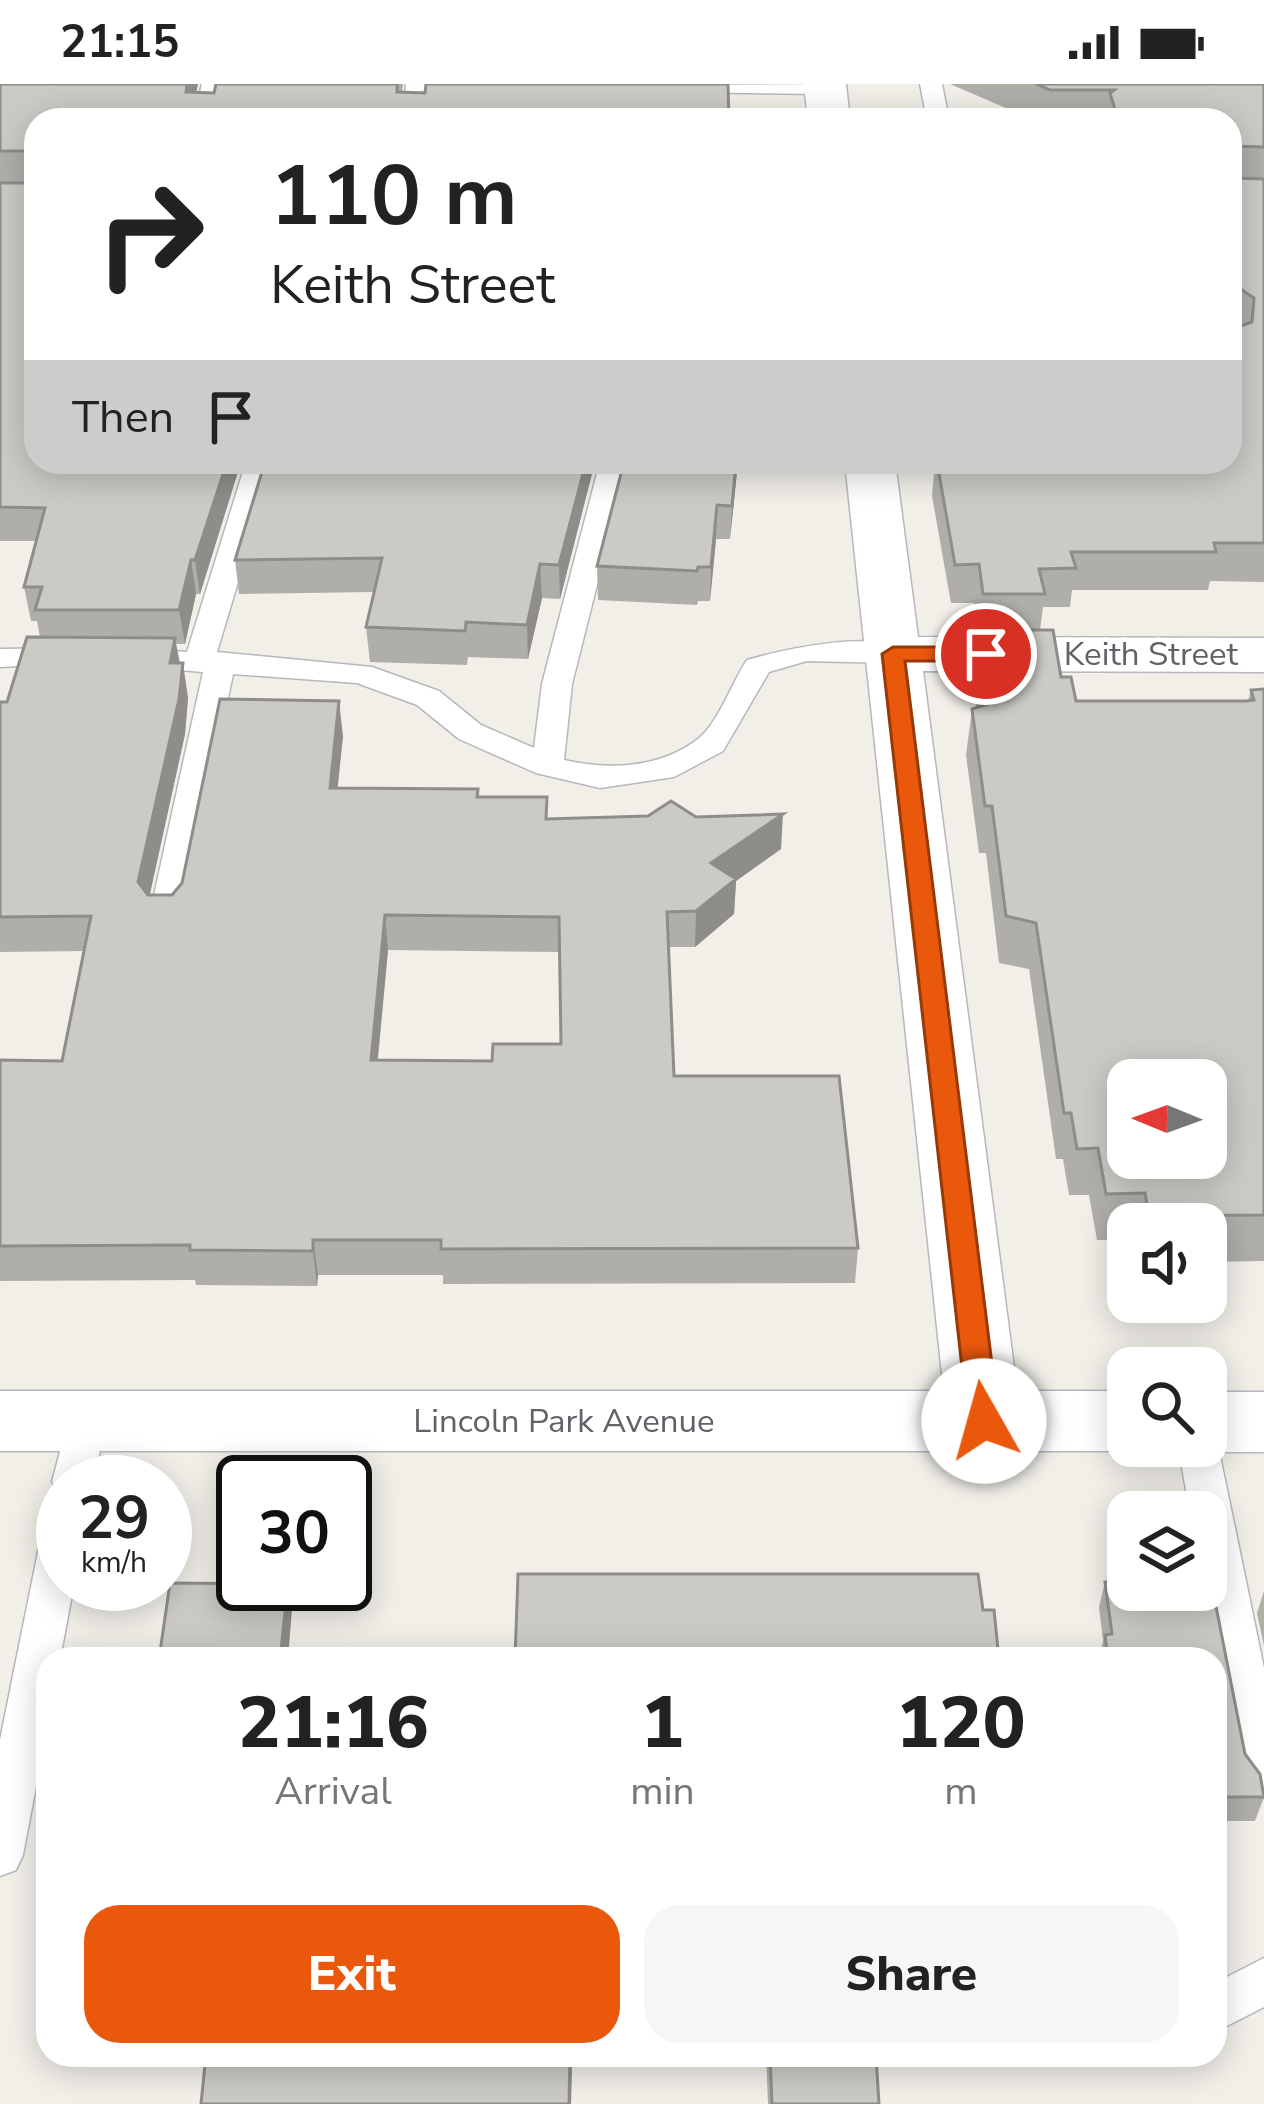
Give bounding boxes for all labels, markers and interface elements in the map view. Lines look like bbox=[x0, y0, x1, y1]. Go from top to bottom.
text: 21:15 bbox=[60, 12, 179, 73]
text: 110 m bbox=[270, 139, 518, 254]
icon: right bbox=[72, 156, 228, 312]
text: Keith Street bbox=[270, 248, 555, 322]
icon: arrive bbox=[198, 384, 264, 450]
text: Then bbox=[72, 387, 174, 448]
pin bbox=[935, 603, 1037, 705]
icon: arrive bbox=[953, 621, 1019, 687]
street label: Keith Street bbox=[1064, 632, 1239, 677]
north arrow bbox=[1107, 1059, 1227, 1179]
map controls bbox=[1107, 1059, 1227, 1611]
button: sound bbox=[1107, 1203, 1227, 1323]
button: search bbox=[1107, 1347, 1227, 1467]
position arrow bbox=[921, 1358, 1047, 1484]
street label: Lincoln Park Avenue bbox=[413, 1399, 715, 1444]
speed limit sign: 30 bbox=[216, 1455, 372, 1611]
text: 29 bbox=[78, 1477, 150, 1559]
button: layers bbox=[1107, 1491, 1227, 1611]
text: km/h bbox=[81, 1542, 147, 1583]
text: 21:16 bbox=[237, 1674, 429, 1772]
text: 1 bbox=[641, 1674, 684, 1772]
text: 120 bbox=[896, 1674, 1026, 1772]
text: Arrival bbox=[274, 1765, 392, 1818]
text: min bbox=[630, 1765, 695, 1818]
text: m bbox=[944, 1765, 978, 1818]
button: Exit bbox=[84, 1905, 620, 2043]
button: Share bbox=[644, 1905, 1179, 2043]

